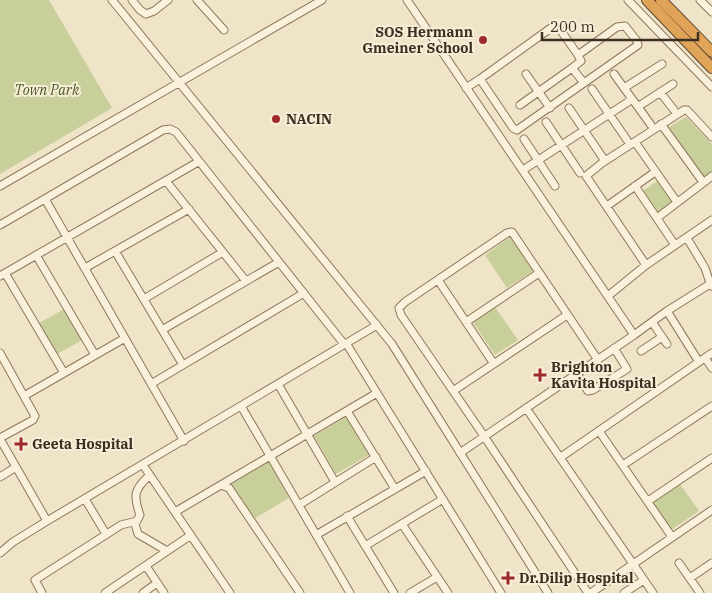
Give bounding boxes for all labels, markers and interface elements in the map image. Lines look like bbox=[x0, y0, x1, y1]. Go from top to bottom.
scale bar bbox=[542, 10, 698, 42]
text: 200 m bbox=[550, 17, 595, 36]
place label: SOS Hermann Gmeiner School bbox=[362, 23, 473, 57]
marker: SOS Hermann Gmeiner School bbox=[477, 34, 489, 46]
park label: Town Park bbox=[15, 81, 80, 99]
place label: NACIN bbox=[286, 110, 332, 128]
marker: NACIN bbox=[270, 113, 282, 125]
place label: Brighton Kavita Hospital bbox=[551, 358, 657, 392]
marker: Brighton Kavita Hospital bbox=[533, 368, 547, 382]
place label: Geeta Hospital bbox=[32, 435, 134, 453]
marker: Geeta Hospital bbox=[14, 437, 28, 451]
place label: Dr.Dilip Hospital bbox=[519, 569, 634, 587]
marker: Dr.Dilip Hospital bbox=[501, 571, 515, 585]

